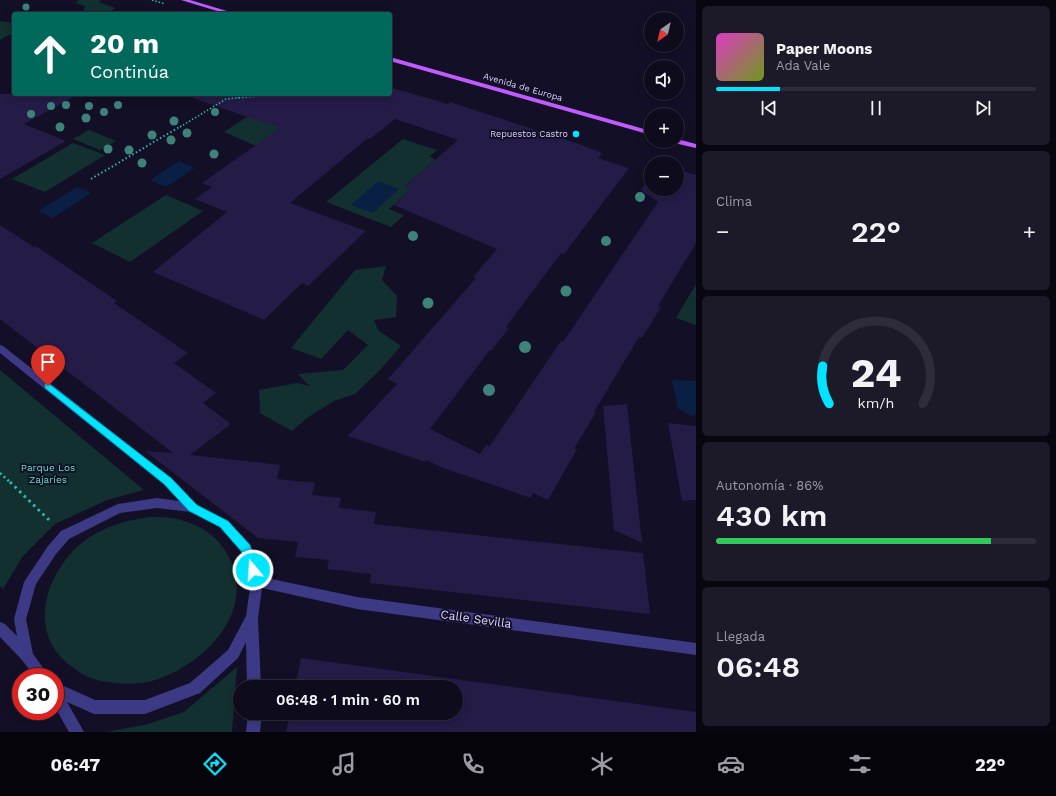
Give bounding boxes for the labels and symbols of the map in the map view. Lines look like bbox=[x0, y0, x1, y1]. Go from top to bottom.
north arrow bbox=[644, 12, 684, 52]
street label: Avenida de Europa bbox=[482, 71, 564, 103]
place label: Repuestos Castro bbox=[490, 129, 568, 139]
marker: Repuestos Castro bbox=[571, 129, 581, 139]
pin bbox=[31, 345, 65, 386]
park label: Parque Los Zajaríes bbox=[21, 462, 75, 485]
position arrow bbox=[232, 549, 274, 591]
street label: Calle Sevilla bbox=[440, 607, 513, 631]
speed limit sign: 30 bbox=[12, 668, 64, 720]

